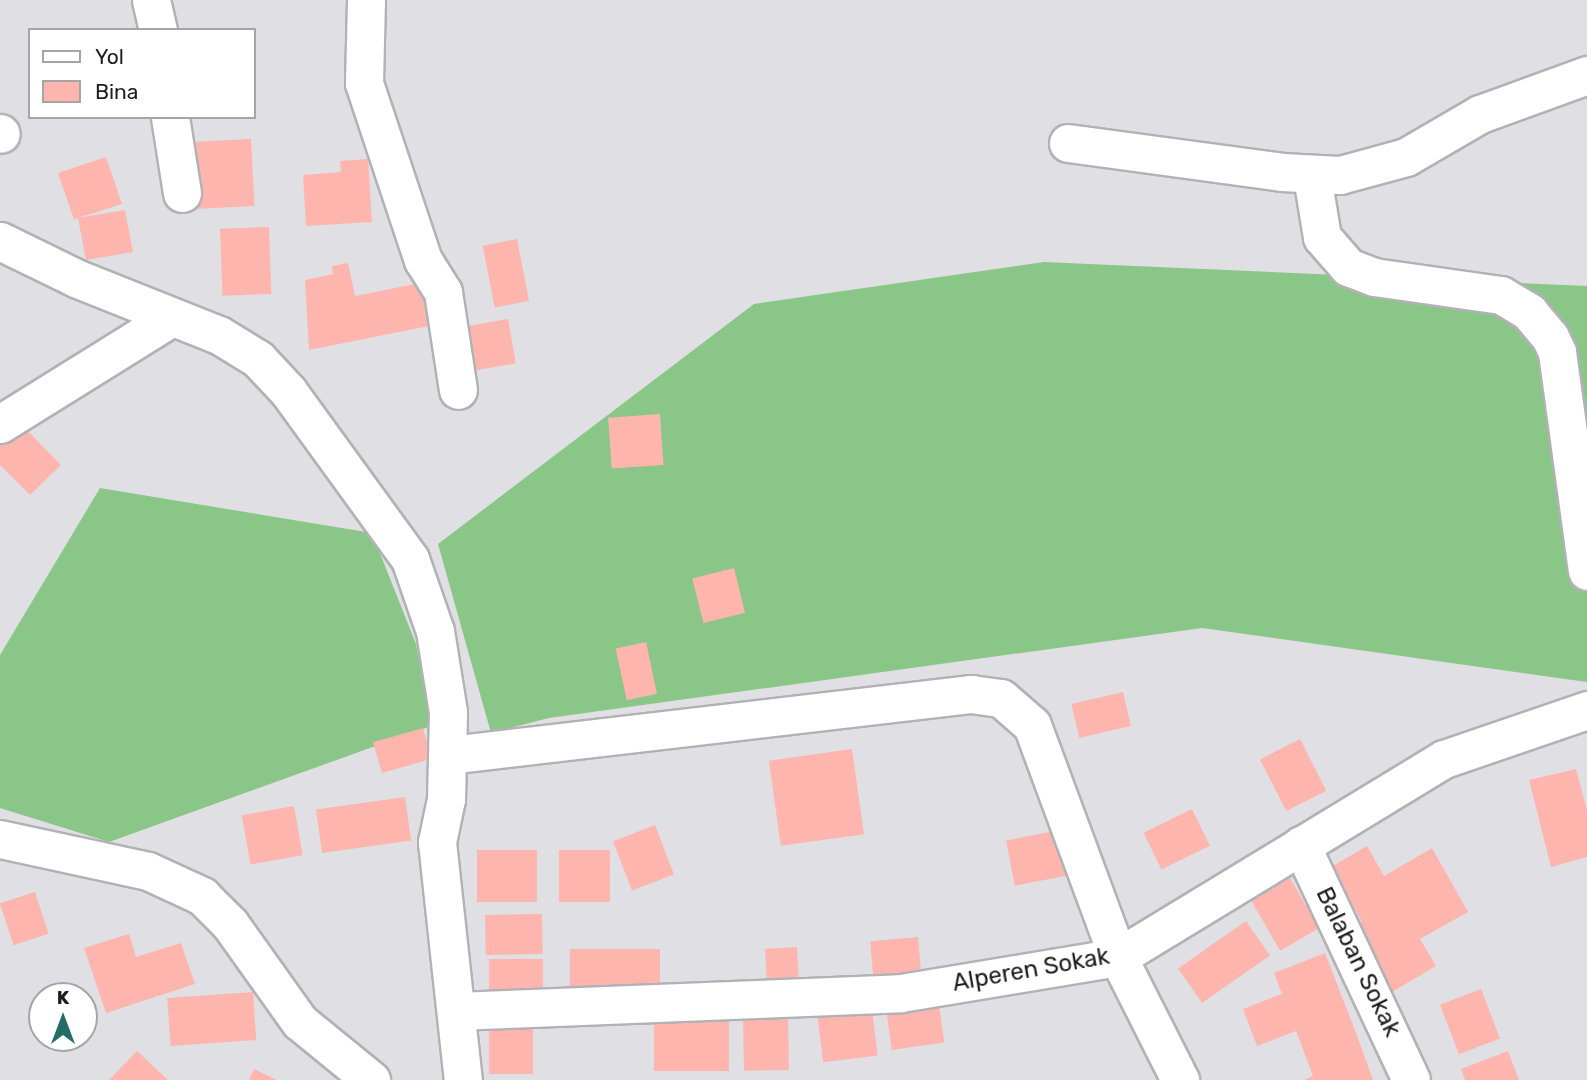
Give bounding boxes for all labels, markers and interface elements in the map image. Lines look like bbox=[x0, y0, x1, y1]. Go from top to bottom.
legend bbox=[28, 28, 256, 119]
text: Yol bbox=[95, 44, 124, 69]
text: Bina bbox=[95, 79, 138, 104]
street label: Balaban Sokak bbox=[1309, 883, 1407, 1041]
street label: Alperen Sokak bbox=[950, 942, 1112, 998]
north arrow bbox=[28, 982, 98, 1052]
text: K bbox=[57, 986, 69, 1009]

